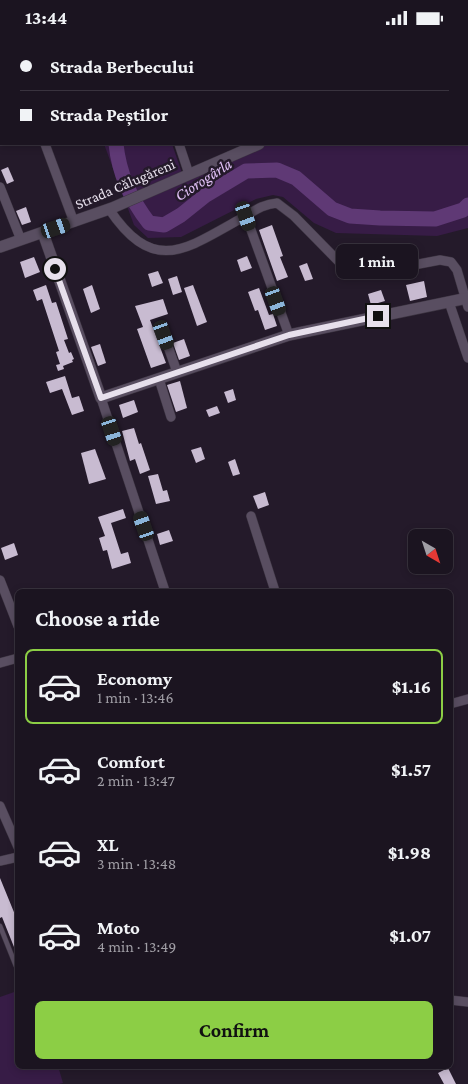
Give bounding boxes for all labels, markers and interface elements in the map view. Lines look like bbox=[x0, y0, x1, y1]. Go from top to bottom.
text: 13:44 bbox=[25, 7, 67, 28]
text: Strada Berbecului bbox=[50, 56, 194, 77]
text: Strada Peștilor bbox=[50, 104, 168, 125]
water label: Ciorogârla bbox=[172, 155, 236, 205]
street label: Strada Călugăreni bbox=[73, 156, 178, 213]
car bbox=[234, 199, 257, 233]
car bbox=[39, 216, 72, 240]
callout: 1 min bbox=[337, 243, 419, 279]
text: 1 min bbox=[359, 253, 395, 270]
route start bbox=[44, 258, 66, 280]
car bbox=[263, 284, 288, 318]
route end bbox=[367, 305, 389, 327]
car bbox=[151, 318, 176, 352]
car bbox=[100, 414, 123, 448]
car bbox=[132, 509, 155, 543]
north arrow bbox=[408, 529, 452, 574]
map controls bbox=[408, 529, 453, 574]
text: Choose a ride bbox=[35, 606, 160, 631]
icon: car bbox=[37, 664, 82, 709]
text: Economy bbox=[97, 668, 172, 689]
text: $1.16 bbox=[392, 676, 431, 697]
text: 1 min · 13:46 bbox=[97, 689, 174, 706]
icon: car bbox=[37, 747, 82, 792]
text: Comfort bbox=[97, 751, 165, 772]
text: $1.57 bbox=[391, 759, 431, 780]
text: 2 min · 13:47 bbox=[97, 772, 175, 789]
icon: car bbox=[37, 830, 82, 875]
text: XL bbox=[97, 834, 119, 855]
text: $1.98 bbox=[388, 842, 431, 863]
text: 3 min · 13:48 bbox=[97, 855, 176, 872]
icon: car bbox=[37, 913, 82, 958]
text: Moto bbox=[97, 917, 140, 938]
text: $1.07 bbox=[389, 925, 431, 946]
text: 4 min · 13:49 bbox=[97, 938, 176, 955]
button: Confirm bbox=[35, 1001, 433, 1059]

